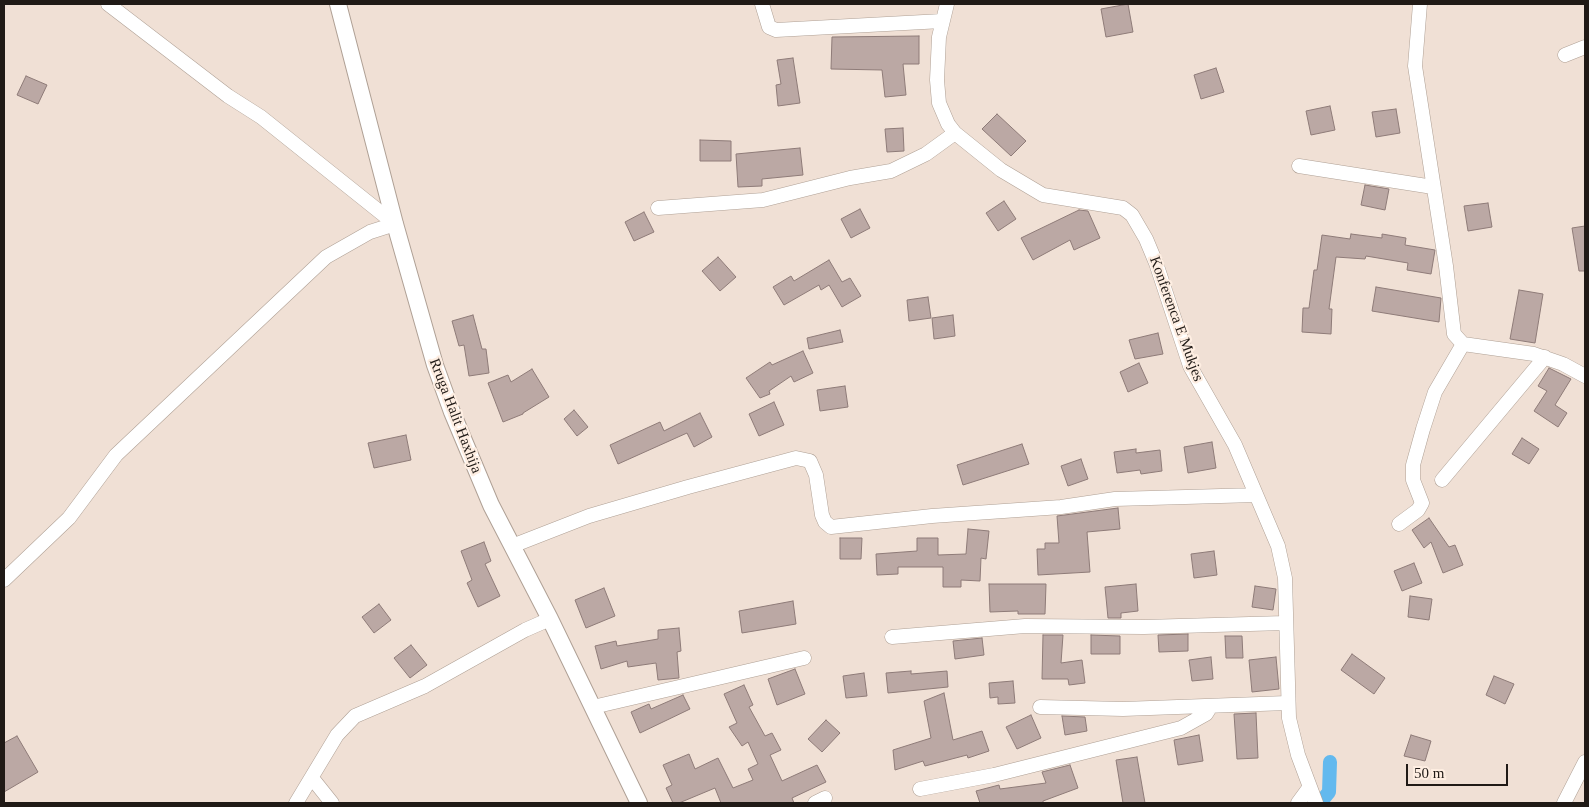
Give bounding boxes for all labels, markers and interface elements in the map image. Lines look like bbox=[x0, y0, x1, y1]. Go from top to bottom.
street label: Konferenca E Mukjes bbox=[1145, 254, 1207, 384]
street label: Rruga Halit Haxhija bbox=[425, 356, 485, 476]
scale bar bbox=[1409, 754, 1512, 786]
text: 50 m bbox=[1414, 765, 1444, 781]

